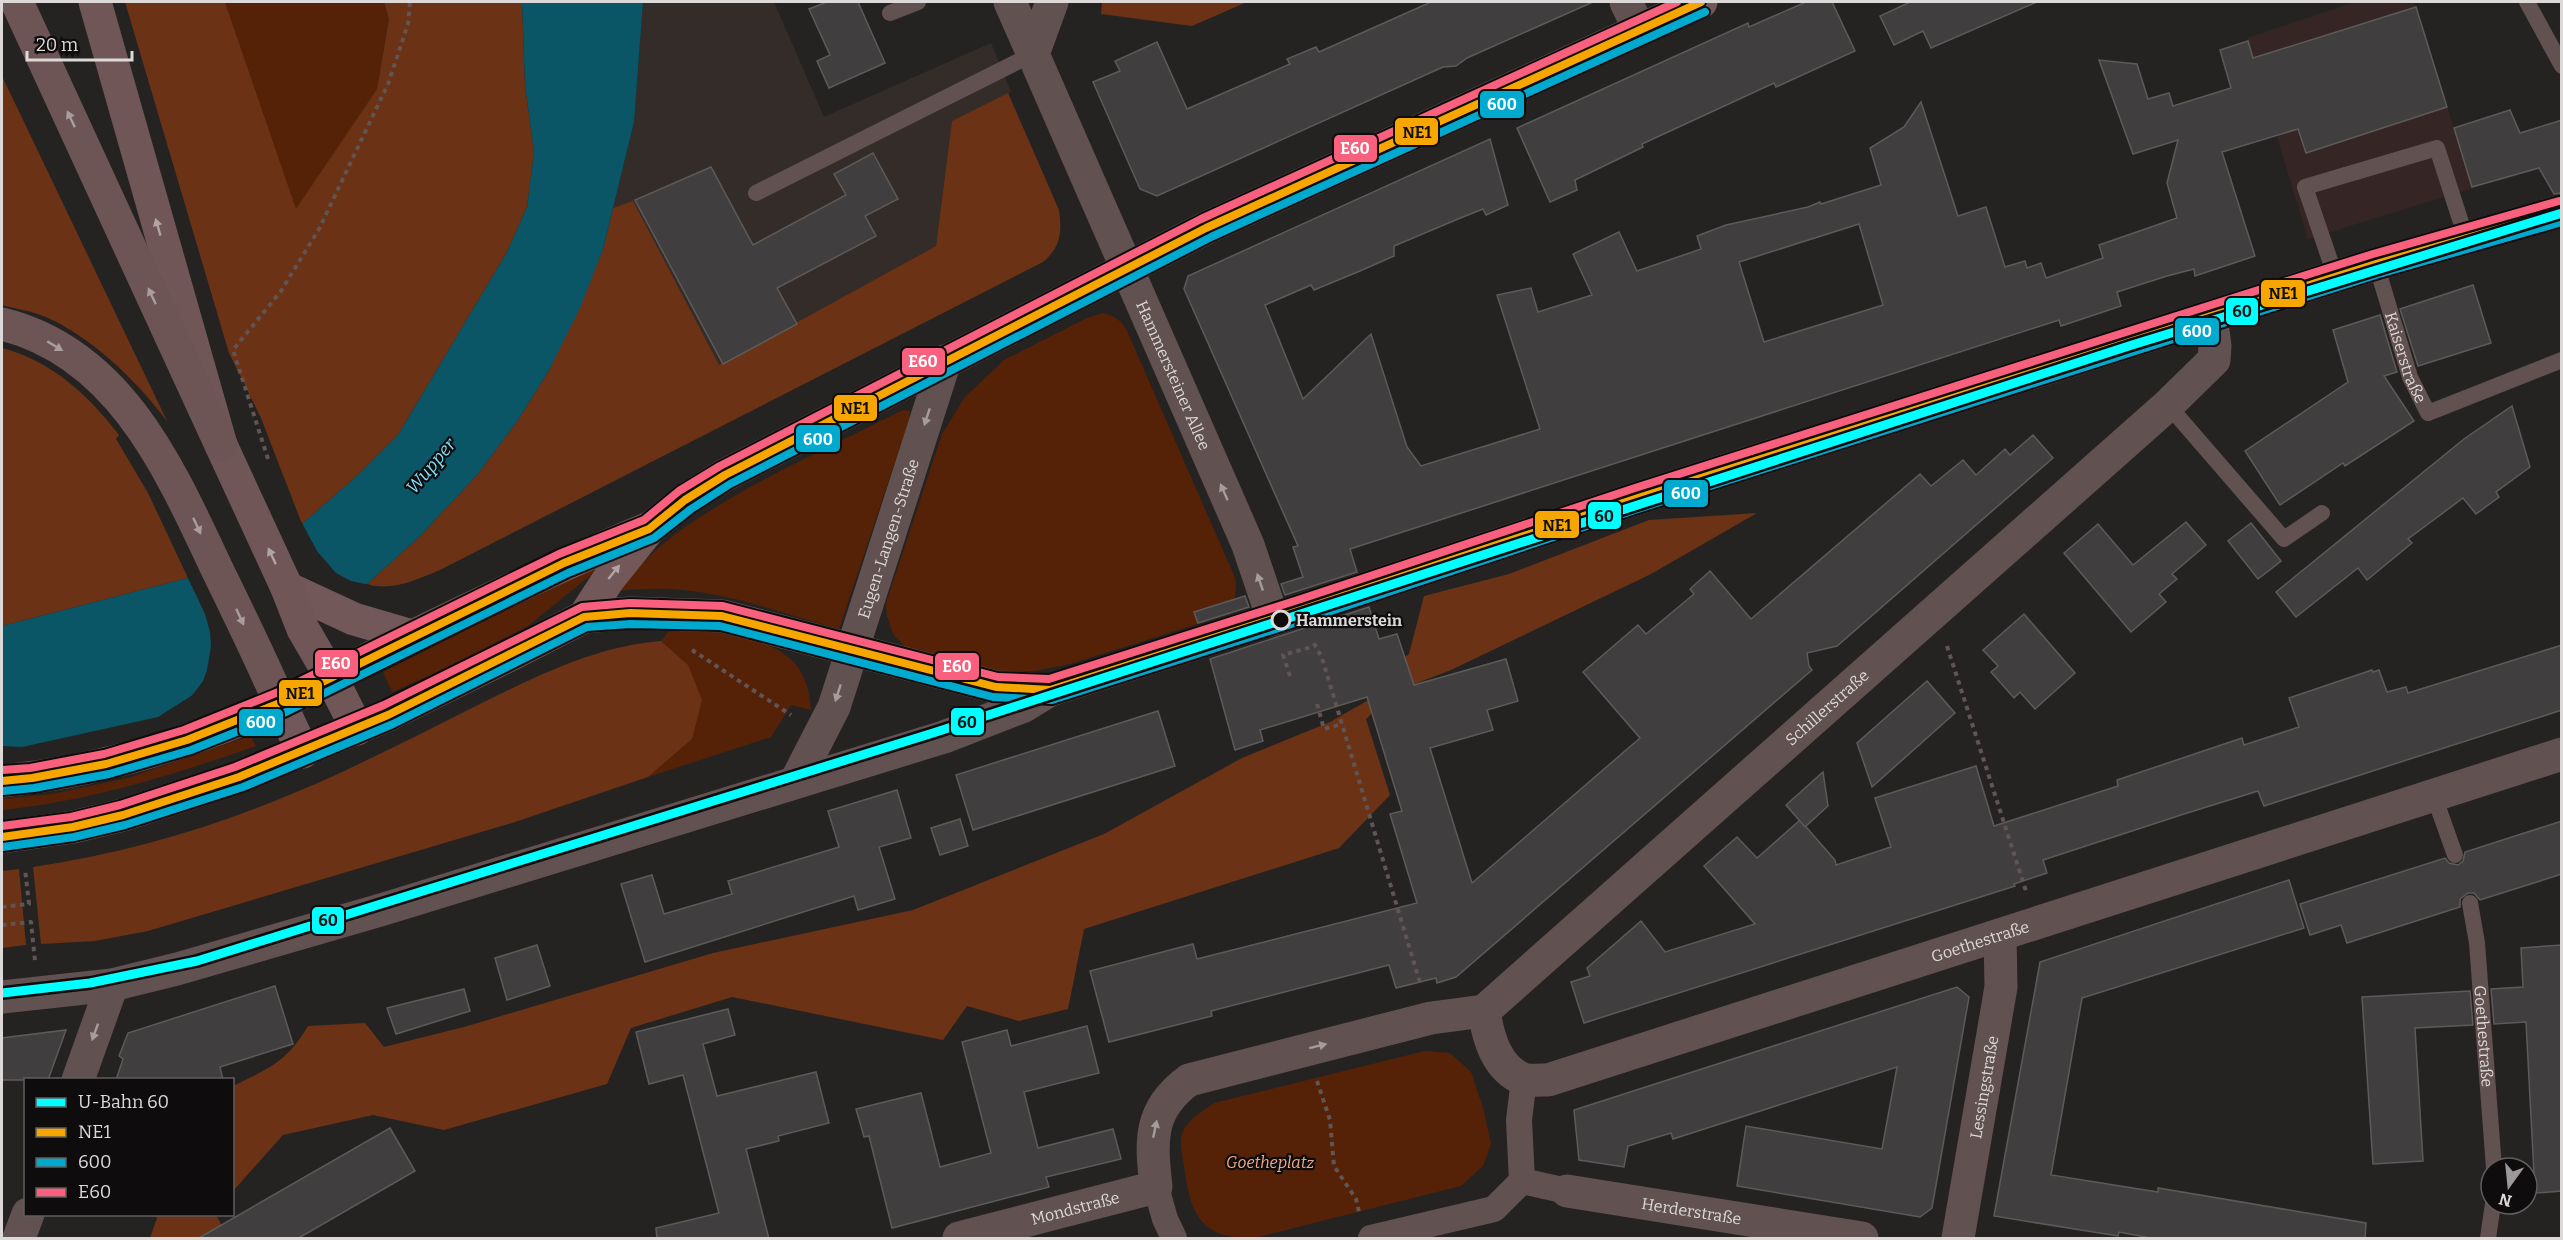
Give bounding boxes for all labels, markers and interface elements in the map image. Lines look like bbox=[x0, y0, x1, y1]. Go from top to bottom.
scale bar bbox=[27, 24, 132, 62]
text: 20 m bbox=[36, 34, 78, 56]
line badge: 600 bbox=[1479, 90, 1525, 119]
text: 600 bbox=[1487, 95, 1517, 114]
one-way arrow bbox=[66, 110, 76, 128]
line badge: NE1 bbox=[1394, 117, 1439, 146]
text: NE1 bbox=[1402, 123, 1432, 142]
line badge: E60 bbox=[1333, 134, 1378, 163]
text: E60 bbox=[1340, 139, 1370, 158]
one-way arrow bbox=[153, 218, 162, 236]
line badge: NE1 bbox=[2260, 279, 2306, 308]
text: NE1 bbox=[2268, 284, 2298, 303]
one-way arrow bbox=[148, 288, 157, 305]
line badge: 60 bbox=[2225, 297, 2259, 326]
street label: Hammersteiner Allee bbox=[1133, 298, 1215, 453]
text: 60 bbox=[2232, 302, 2252, 321]
street label: Kaiserstraße bbox=[2381, 309, 2431, 406]
line badge: 600 bbox=[2174, 317, 2220, 346]
text: 600 bbox=[2182, 322, 2212, 341]
one-way arrow bbox=[47, 340, 63, 351]
line badge: E60 bbox=[901, 347, 946, 376]
text: E60 bbox=[908, 352, 938, 371]
line badge: NE1 bbox=[833, 394, 878, 422]
text: NE1 bbox=[840, 399, 870, 418]
one-way arrow bbox=[922, 408, 932, 426]
line badge: 600 bbox=[795, 424, 841, 453]
text: 600 bbox=[803, 430, 833, 449]
water label: Wupper bbox=[402, 433, 461, 498]
street label: Eugen-Langen-Straße bbox=[854, 456, 923, 621]
line badge: 600 bbox=[1663, 479, 1709, 508]
one-way arrow bbox=[1219, 483, 1228, 501]
text: 600 bbox=[1671, 484, 1701, 503]
line badge: 60 bbox=[1587, 501, 1622, 530]
text: 60 bbox=[1594, 507, 1614, 526]
line badge: NE1 bbox=[1534, 510, 1580, 539]
text: NE1 bbox=[1542, 516, 1572, 535]
one-way arrow bbox=[192, 517, 201, 534]
one-way arrow bbox=[268, 547, 277, 564]
one-way arrow bbox=[608, 564, 620, 579]
one-way arrow bbox=[1255, 573, 1265, 591]
one-way arrow bbox=[235, 608, 244, 625]
marker: Hammerstein bbox=[1271, 610, 1291, 630]
place label: Hammerstein bbox=[1296, 611, 1403, 630]
line badge: E60 bbox=[314, 649, 359, 678]
line badge: E60 bbox=[934, 652, 980, 681]
text: E60 bbox=[321, 654, 351, 673]
text: E60 bbox=[942, 657, 972, 676]
street label: Schillerstraße bbox=[1781, 665, 1872, 749]
line badge: NE1 bbox=[278, 679, 323, 707]
text: NE1 bbox=[285, 684, 315, 703]
one-way arrow bbox=[833, 684, 842, 702]
line badge: 60 bbox=[950, 707, 985, 736]
line badge: 600 bbox=[238, 708, 284, 737]
text: 600 bbox=[246, 713, 276, 732]
text: 60 bbox=[957, 713, 977, 732]
line badge: 60 bbox=[311, 906, 345, 935]
text: 60 bbox=[318, 911, 338, 930]
street label: Goethestraße bbox=[1929, 916, 2031, 966]
street label: Goethestraße bbox=[2471, 985, 2497, 1088]
one-way arrow bbox=[90, 1023, 100, 1041]
street label: Lessingstraße bbox=[1966, 1034, 2002, 1140]
one-way arrow bbox=[1308, 1041, 1327, 1051]
legend bbox=[24, 1078, 234, 1216]
text: U-Bahn 60 bbox=[78, 1091, 169, 1113]
one-way arrow bbox=[1151, 1119, 1160, 1138]
text: NE1 bbox=[78, 1121, 111, 1143]
text: 600 bbox=[78, 1151, 112, 1173]
park label: Goetheplatz bbox=[1226, 1153, 1314, 1172]
north arrow bbox=[2479, 1156, 2539, 1216]
text: E60 bbox=[78, 1181, 111, 1203]
street label: Mondstraße bbox=[1029, 1187, 1121, 1228]
text: N bbox=[2497, 1189, 2514, 1211]
street label: Herderstraße bbox=[1640, 1194, 1743, 1228]

